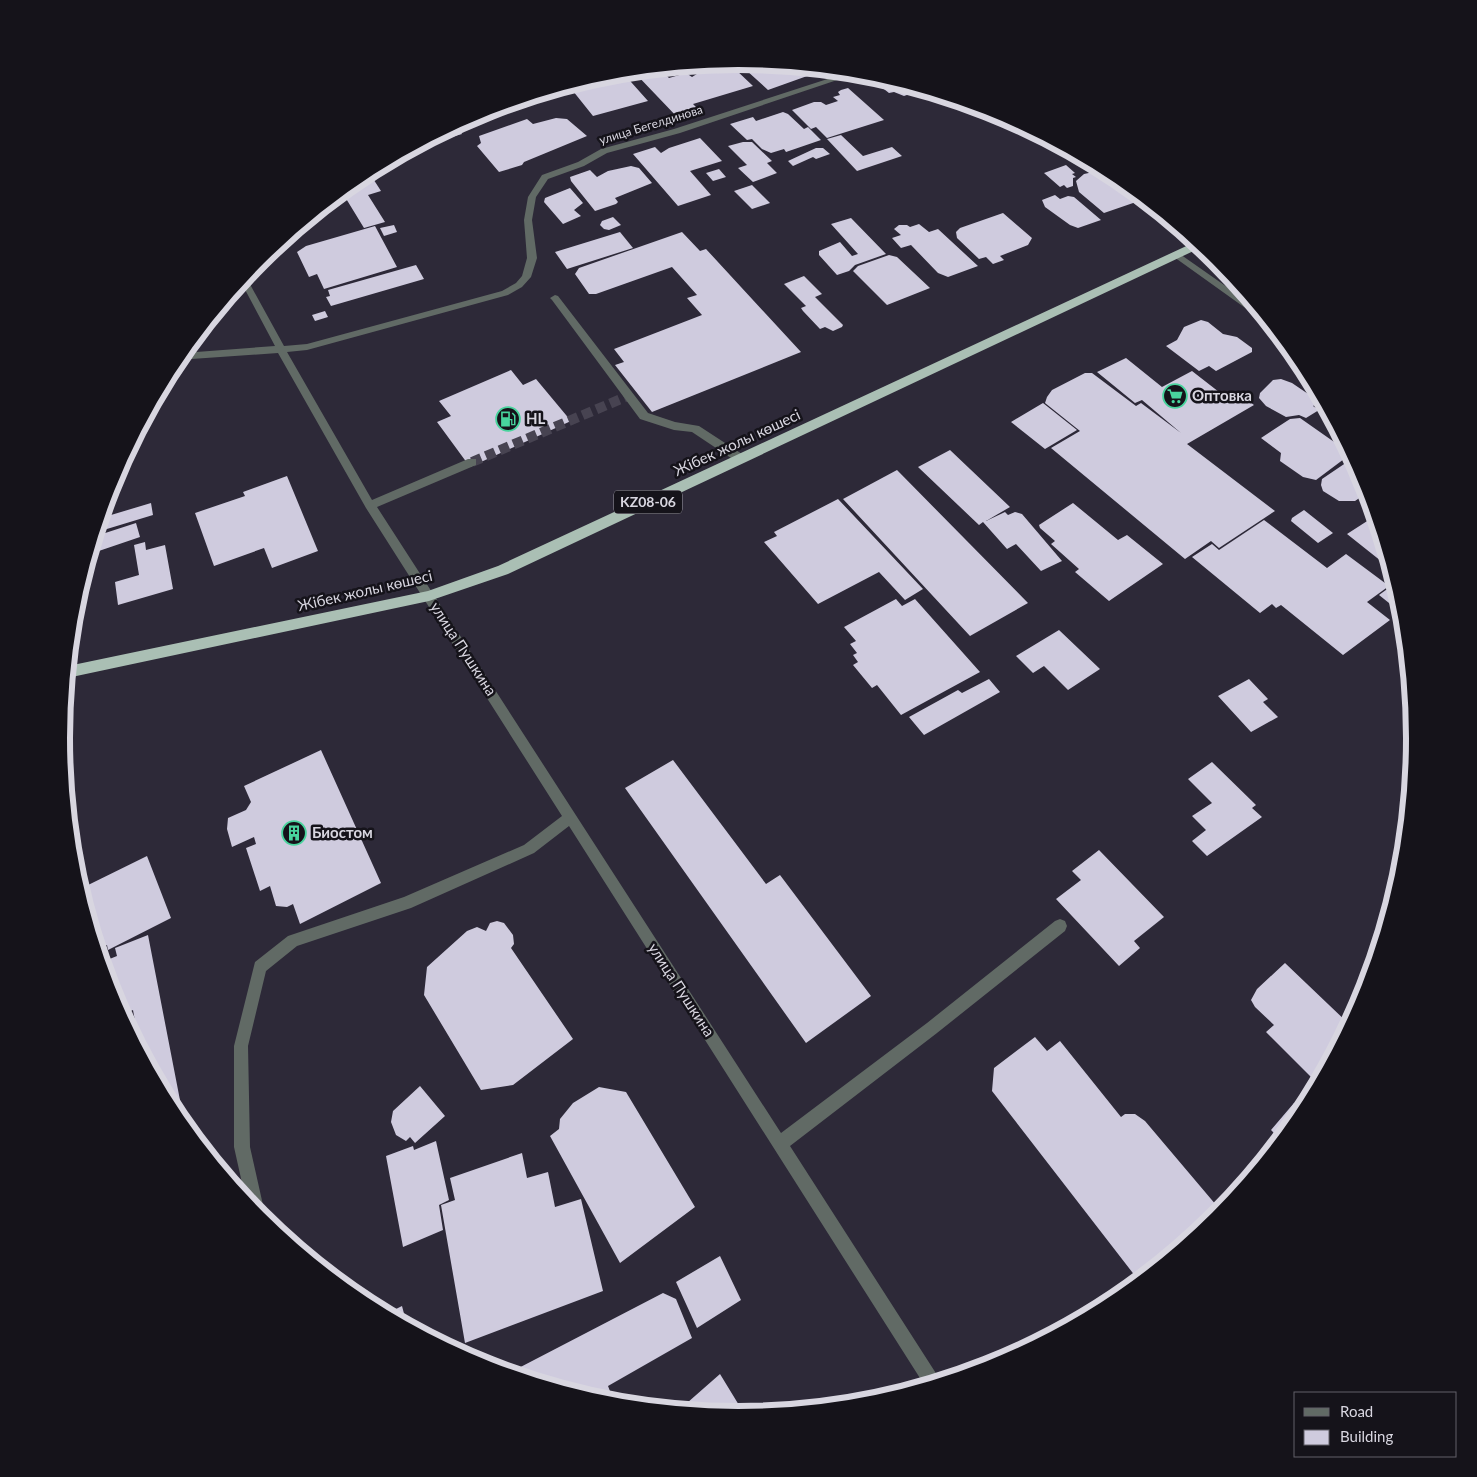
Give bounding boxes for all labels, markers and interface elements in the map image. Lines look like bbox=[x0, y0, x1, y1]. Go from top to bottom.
street label: улица Бегелдинова bbox=[597, 102, 704, 147]
supermarket icon: Оптовка bbox=[1162, 383, 1188, 409]
place label: Оптовка bbox=[1192, 386, 1252, 404]
street label: Жібек жолы көшесі bbox=[670, 405, 803, 479]
fuel station icon: HL bbox=[495, 406, 521, 432]
place label: HL bbox=[526, 409, 546, 427]
road number: KZ08-06 bbox=[614, 491, 682, 514]
street label: Жібек жолы көшесі bbox=[296, 566, 434, 614]
street label: улица Пушкина bbox=[427, 598, 501, 699]
building icon: Биостом bbox=[281, 820, 307, 846]
place label: Биостом bbox=[312, 823, 373, 841]
street label: улица Пушкина bbox=[645, 939, 719, 1040]
legend bbox=[1294, 1392, 1457, 1457]
text: Road bbox=[1340, 1402, 1373, 1420]
text: Building bbox=[1340, 1427, 1393, 1445]

